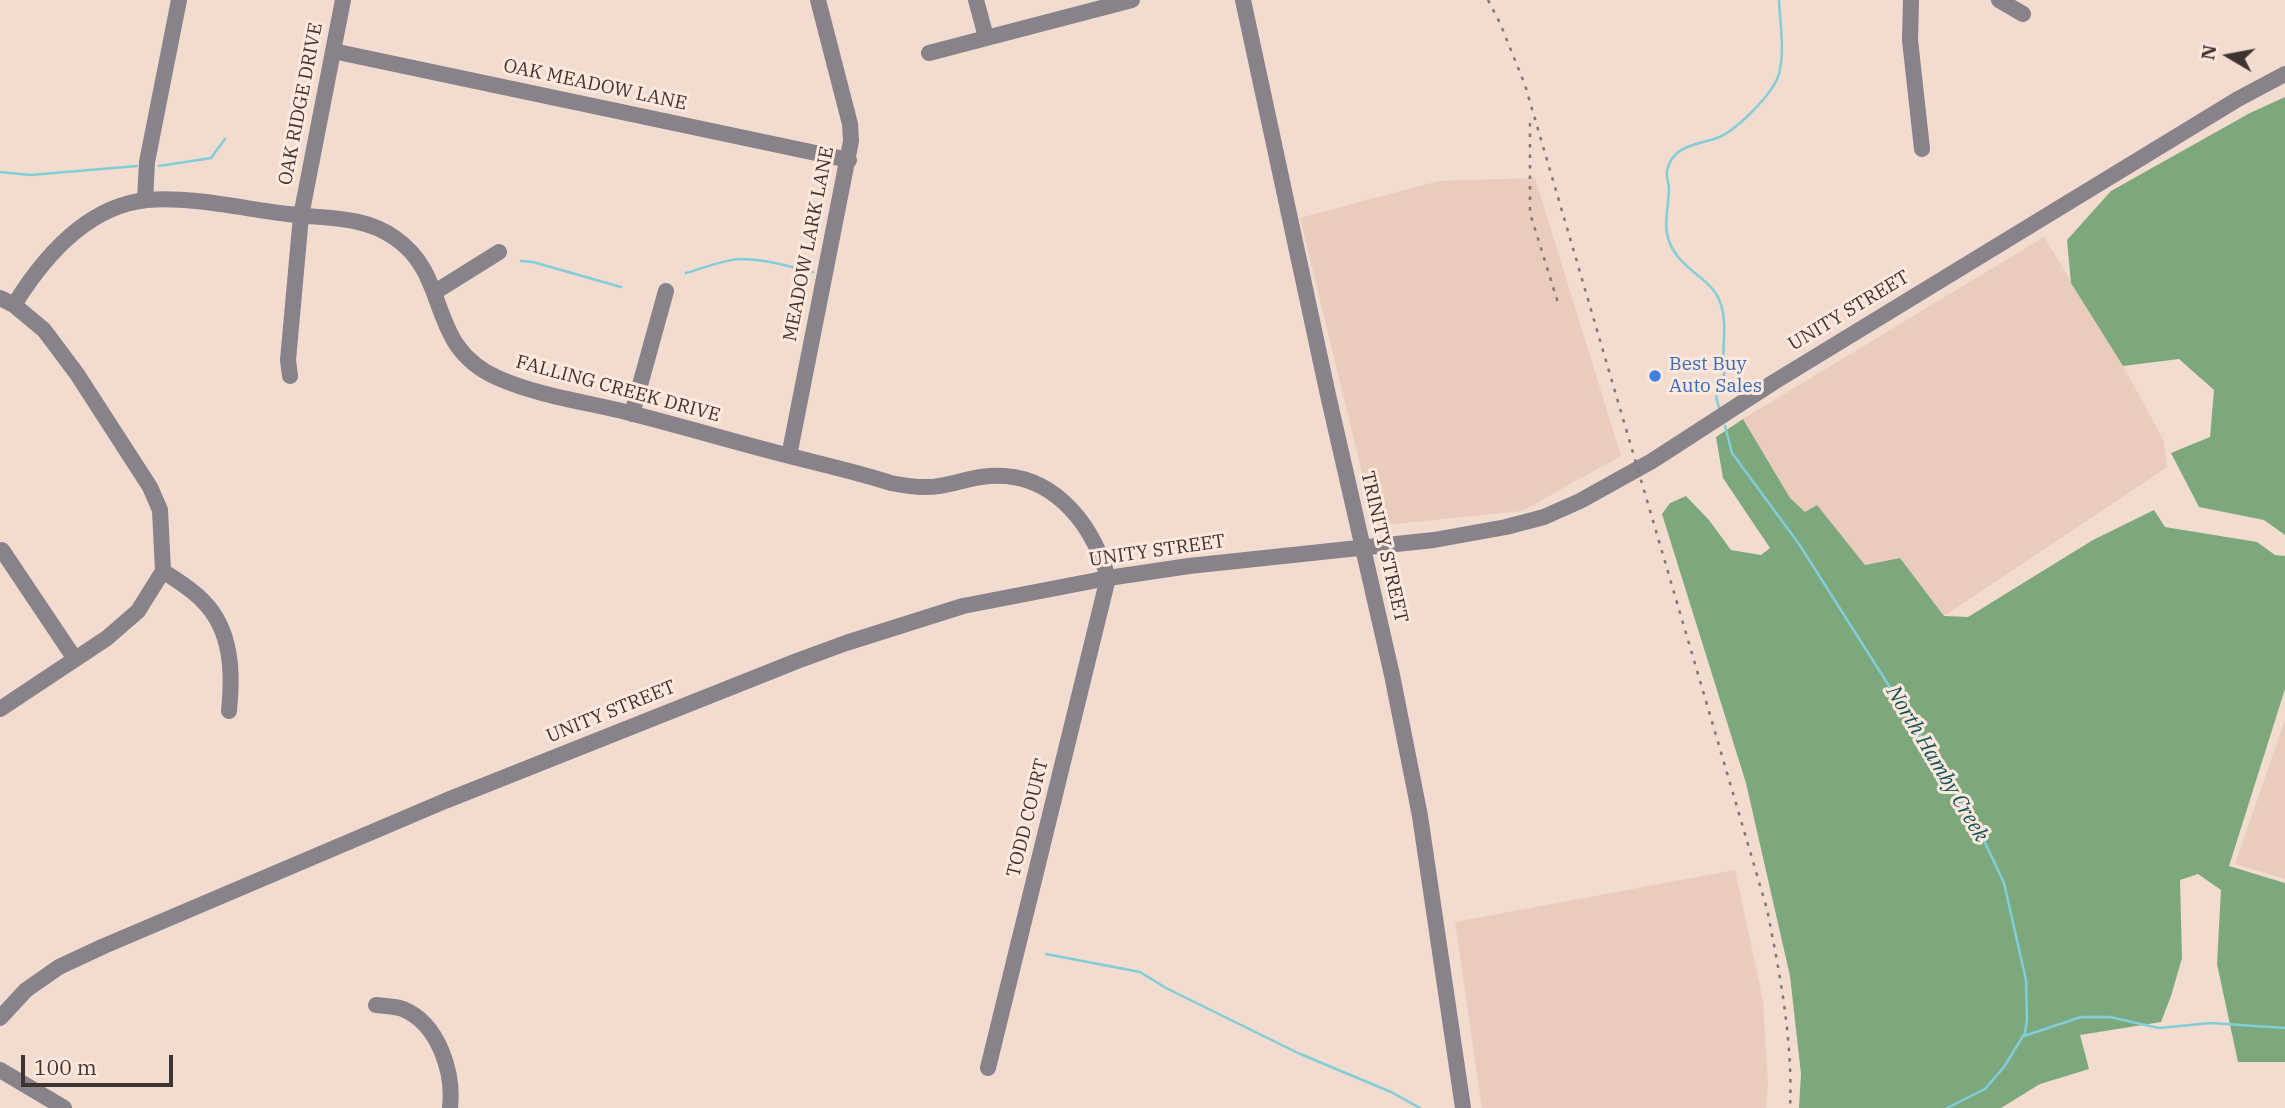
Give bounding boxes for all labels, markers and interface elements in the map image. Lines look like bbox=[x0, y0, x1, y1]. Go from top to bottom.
street label: OAK RIDGE DRIVE bbox=[274, 21, 328, 187]
north arrow bbox=[2194, 21, 2264, 91]
text: N bbox=[2195, 43, 2221, 62]
street label: OAK MEADOW LANE bbox=[501, 54, 689, 116]
street label: MEADOW LARK LANE bbox=[779, 145, 839, 343]
street label: UNITY STREET bbox=[1784, 266, 1914, 356]
street label: FALLING CREEK DRIVE bbox=[513, 351, 723, 427]
place label: Best Buy Auto Sales bbox=[1669, 354, 1762, 398]
marker: Best Buy Auto Sales bbox=[1647, 368, 1663, 384]
street label: TRINITY STREET bbox=[1355, 469, 1413, 625]
street label: UNITY STREET bbox=[1087, 530, 1227, 572]
street label: UNITY STREET bbox=[543, 676, 679, 748]
water label: North Hamby Creek bbox=[1880, 681, 1994, 847]
street label: TODD COURT bbox=[1002, 756, 1054, 880]
scale bar bbox=[24, 1042, 177, 1086]
text: 100 m bbox=[34, 1053, 97, 1081]

